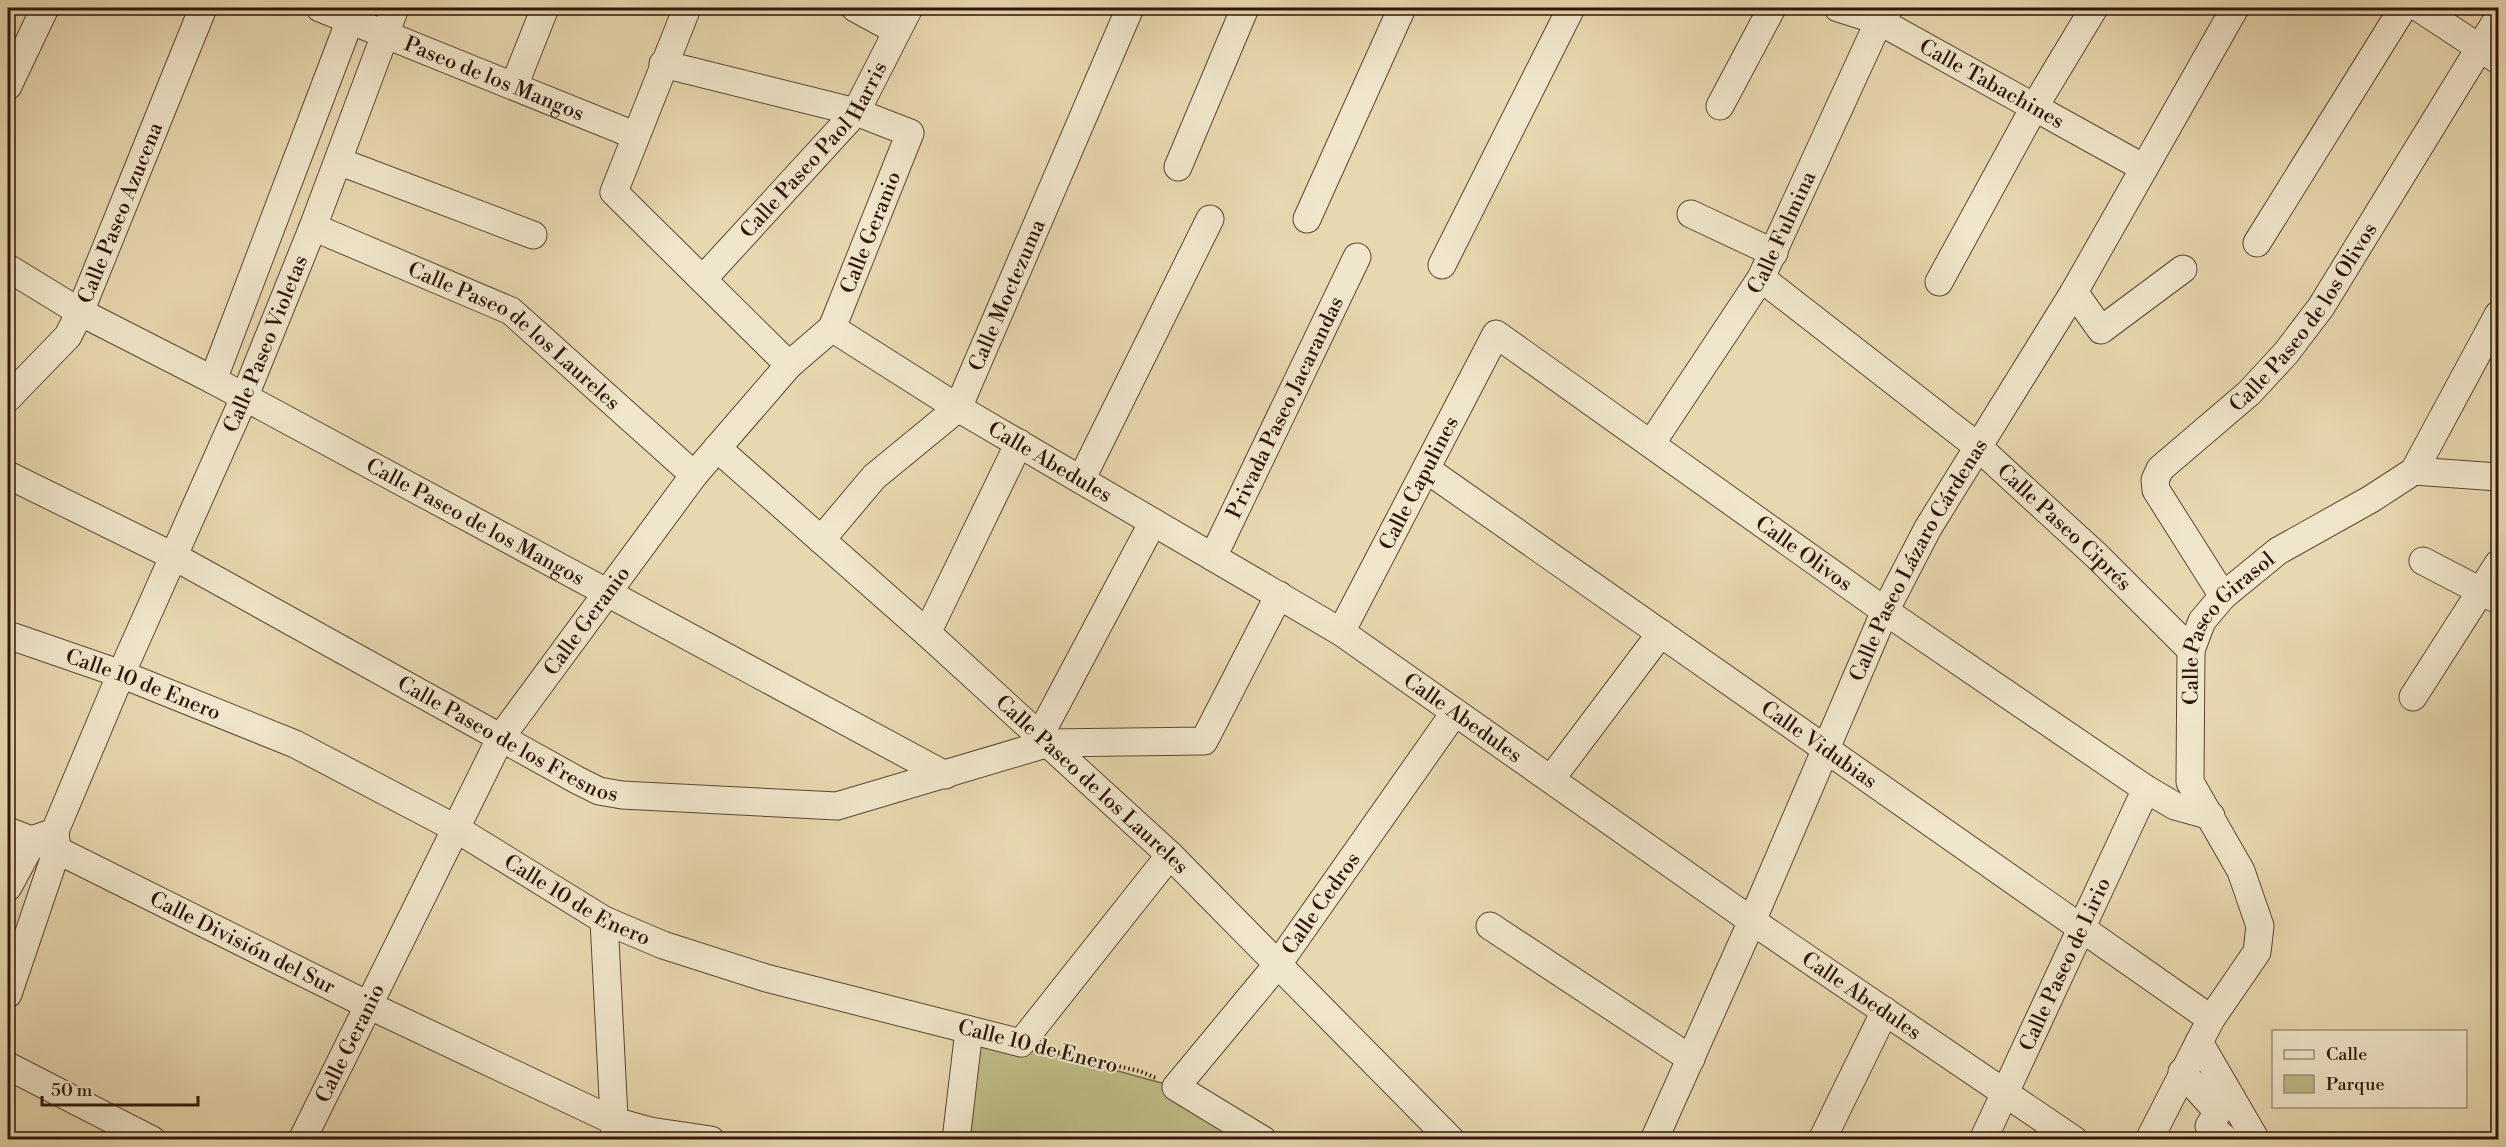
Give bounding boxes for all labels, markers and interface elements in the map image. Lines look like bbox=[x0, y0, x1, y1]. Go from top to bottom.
street label: Paseo de los Mangos bbox=[400, 31, 588, 127]
street label: Calle Tabachines bbox=[1914, 34, 2068, 135]
street label: Calle Paseo Paol Harris bbox=[735, 57, 894, 244]
street label: Calle Paseo Azucena bbox=[73, 119, 169, 308]
street label: Calle Fulmina bbox=[1742, 167, 1822, 300]
street label: Calle Geranio bbox=[835, 168, 907, 298]
street label: Calle Moctezuma bbox=[963, 215, 1052, 375]
street label: Calle Paseo de los Olivos bbox=[2224, 218, 2384, 418]
street label: Calle Paseo Violetas bbox=[218, 252, 314, 437]
street label: Calle Paseo de los Laureles bbox=[404, 257, 625, 416]
street label: Privada Paseo Jacarandas bbox=[1221, 292, 1350, 523]
street label: Calle Capulines bbox=[1374, 412, 1465, 555]
street label: Calle Abedules bbox=[983, 416, 1116, 509]
street label: Calle Paseo Lázaro Cárdenas bbox=[1844, 434, 1994, 685]
street label: Calle Paseo de los Mangos bbox=[361, 453, 589, 592]
street label: Calle Paseo Ciprés bbox=[1991, 459, 2136, 597]
street label: Calle Olivos bbox=[1750, 511, 1857, 598]
street label: Calle Paseo Girasol bbox=[2179, 547, 2281, 705]
street label: Calle Geranio bbox=[539, 561, 636, 681]
street label: Calle 10 de Enero bbox=[62, 644, 224, 727]
street label: Calle Abedules bbox=[1398, 668, 1527, 769]
street label: Calle Paseo de los Fresnos bbox=[393, 671, 620, 808]
street label: Calle Paseo de los Laureles bbox=[990, 690, 1194, 880]
street label: Calle Vidubias bbox=[1755, 696, 1882, 795]
street label: Calle Cedros bbox=[1277, 847, 1366, 960]
street label: Calle 10 de Enero bbox=[499, 849, 654, 952]
street label: Calle Paseo de Lirio bbox=[2014, 874, 2117, 1055]
street label: Calle División del Sur bbox=[145, 886, 339, 1001]
street label: Calle Abedules bbox=[1796, 947, 1926, 1046]
street label: Calle Geranio bbox=[310, 980, 391, 1107]
street label: Calle 10 de Enero bbox=[955, 1014, 1121, 1079]
legend bbox=[2272, 1030, 2467, 1108]
text: Calle bbox=[2326, 1043, 2367, 1066]
scale bar bbox=[42, 1069, 198, 1107]
text: Parque bbox=[2326, 1073, 2385, 1096]
text: 50 m bbox=[51, 1079, 93, 1102]

